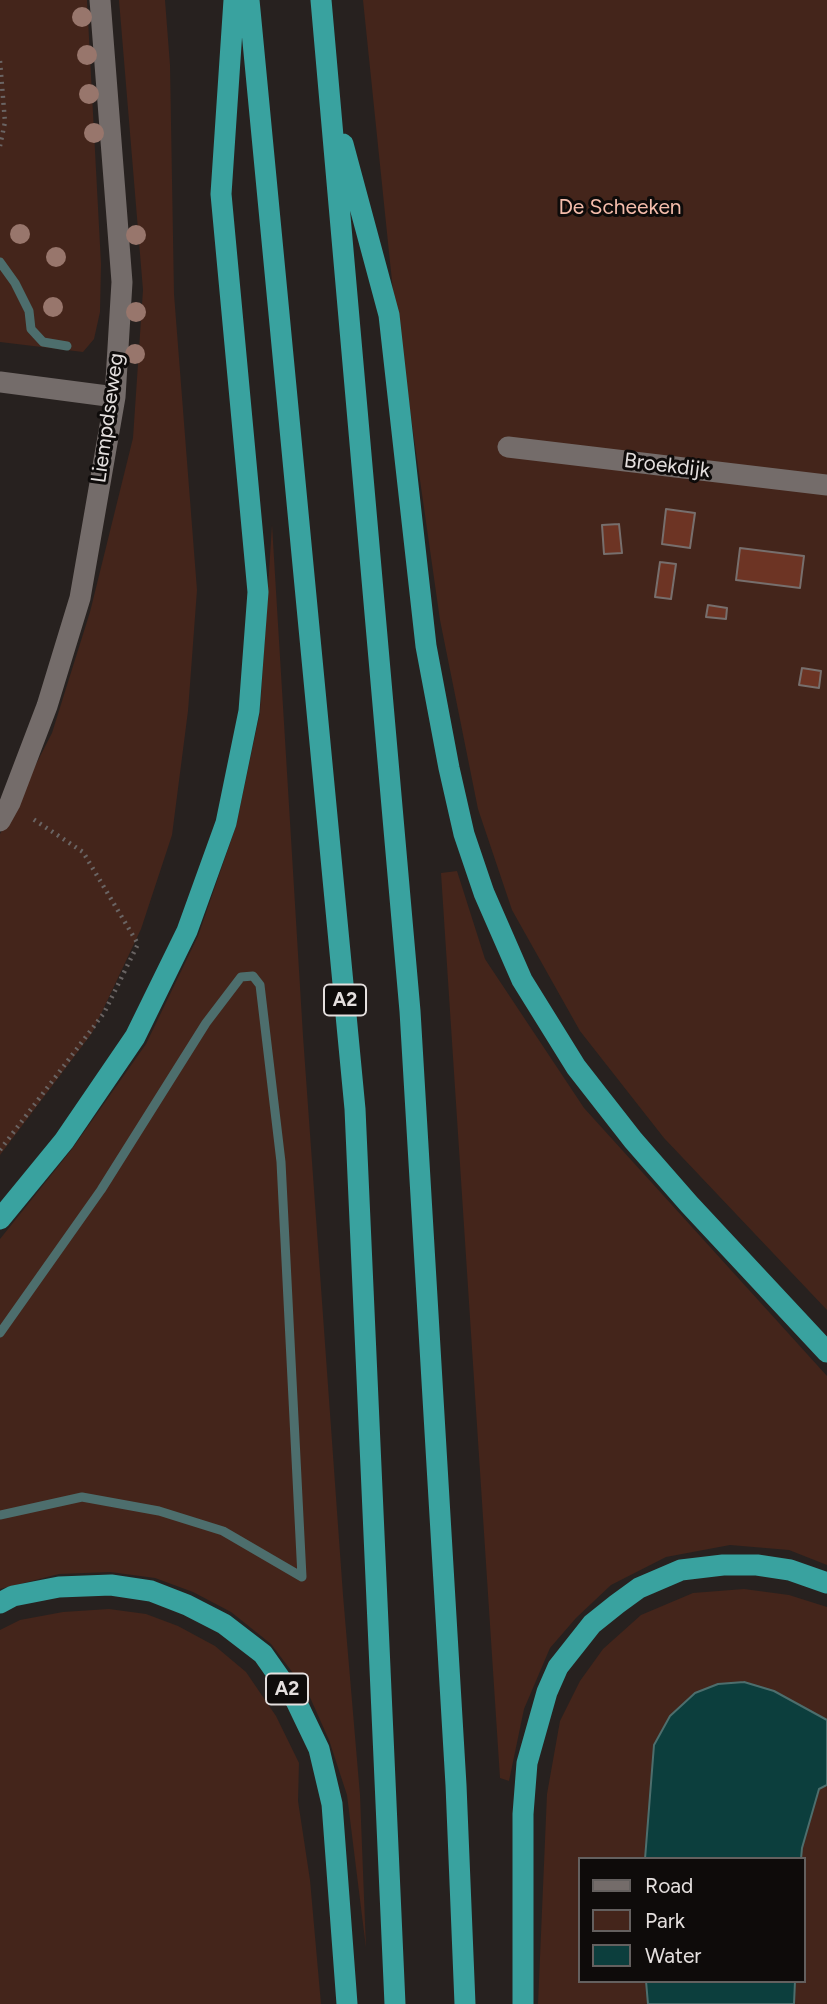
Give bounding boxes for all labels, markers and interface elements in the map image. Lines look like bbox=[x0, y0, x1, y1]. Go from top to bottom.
park label: De Scheeken bbox=[558, 195, 682, 221]
street label: Liempdseweg bbox=[86, 351, 130, 485]
street label: Broekdijk bbox=[623, 448, 711, 484]
road number: A2 bbox=[324, 984, 366, 1016]
road number: A2 bbox=[266, 1674, 308, 1704]
legend bbox=[578, 1857, 806, 1983]
text: Road bbox=[645, 1873, 693, 1898]
text: Park bbox=[645, 1908, 685, 1933]
text: Water bbox=[645, 1943, 701, 1968]

